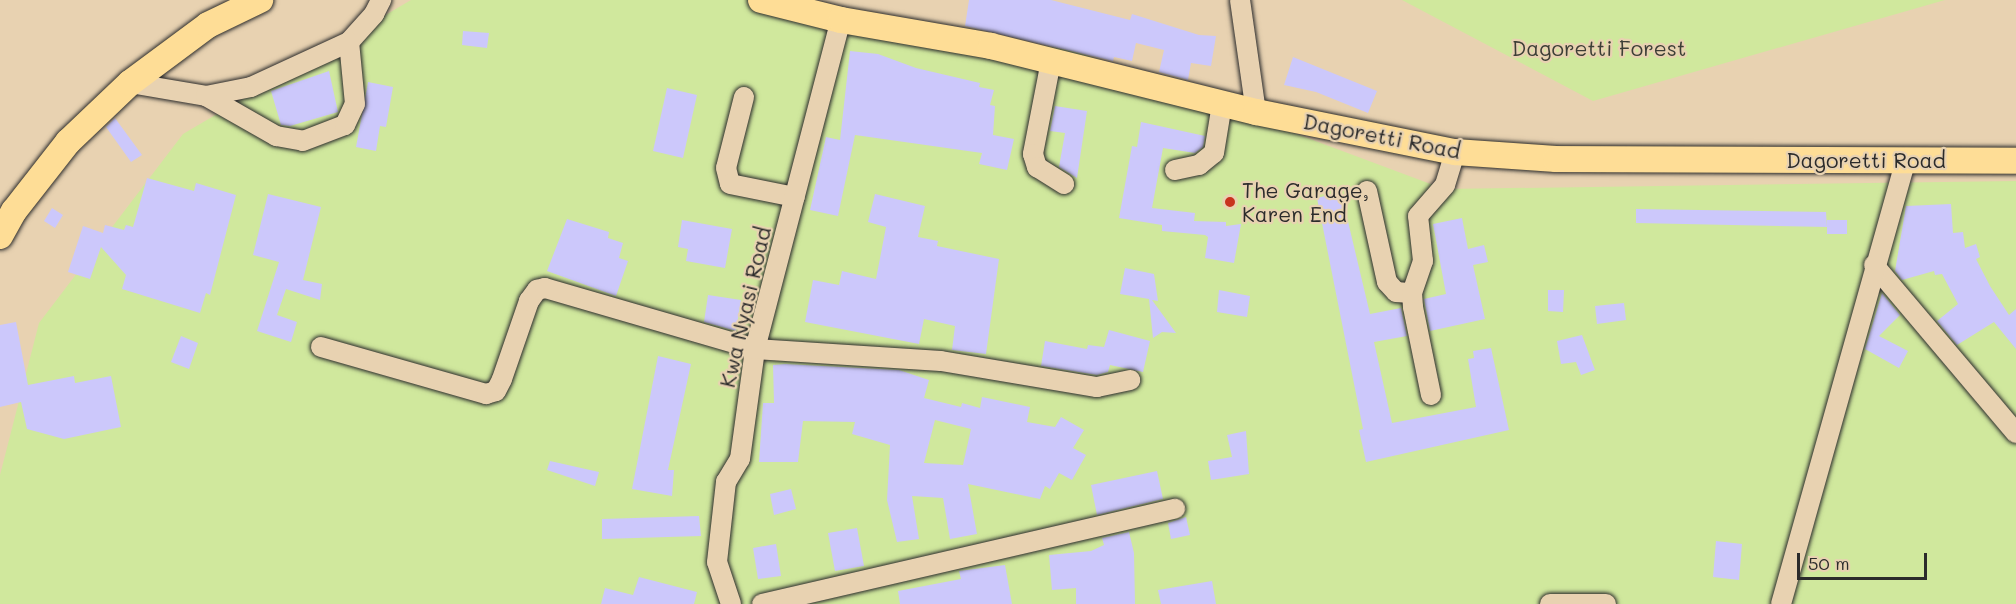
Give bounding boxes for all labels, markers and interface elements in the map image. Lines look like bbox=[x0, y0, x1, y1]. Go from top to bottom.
park label: Dagoretti Forest bbox=[1512, 35, 1686, 61]
street label: Dagoretti Road bbox=[1301, 108, 1463, 164]
street label: Dagoretti Road bbox=[1786, 147, 1946, 173]
place label: The Garage, Karen End bbox=[1242, 177, 1369, 227]
marker: The Garage, Karen End bbox=[1223, 195, 1237, 209]
street label: Kwa Nyasi Road bbox=[714, 224, 776, 390]
scale bar bbox=[1800, 541, 1930, 579]
text: 50 m bbox=[1808, 551, 1850, 575]

